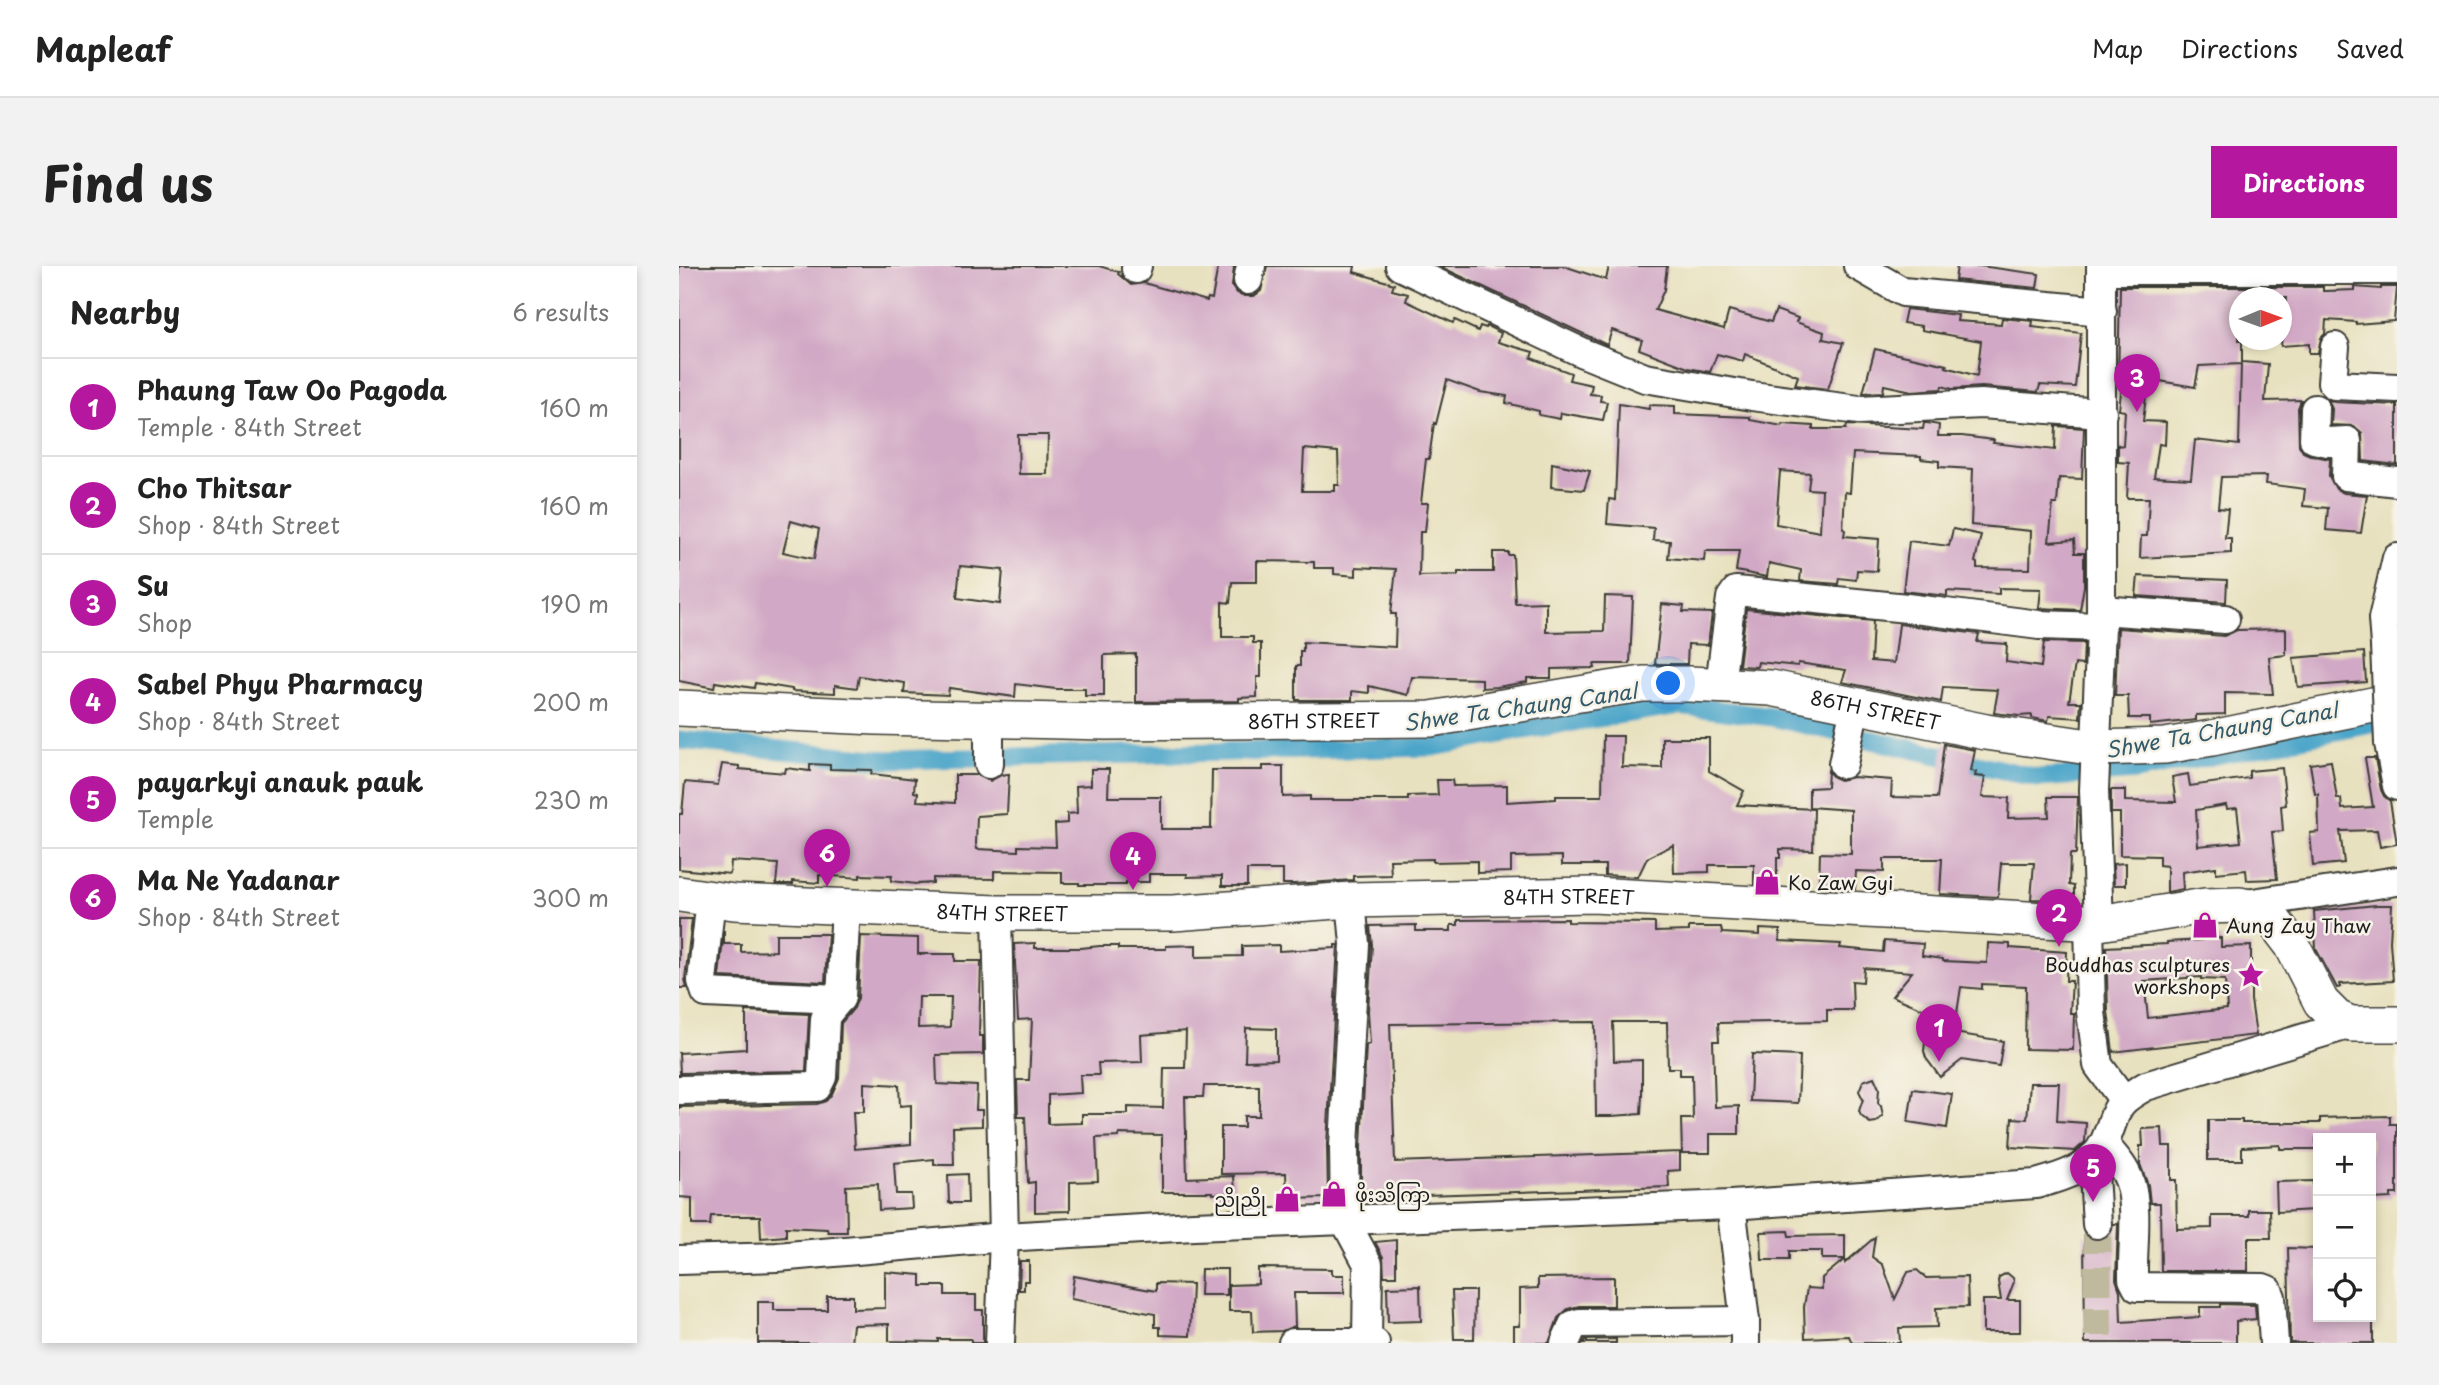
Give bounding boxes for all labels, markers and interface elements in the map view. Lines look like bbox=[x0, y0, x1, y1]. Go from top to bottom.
text: Mapleaf bbox=[35, 23, 171, 73]
text: Map bbox=[2092, 30, 2143, 66]
text: Directions bbox=[2181, 30, 2298, 66]
text: Saved bbox=[2336, 30, 2404, 66]
text: Find us bbox=[42, 145, 213, 219]
button: Directions bbox=[2211, 146, 2397, 218]
north arrow bbox=[2229, 287, 2292, 350]
text: Nearby bbox=[70, 289, 180, 334]
text: 6 results bbox=[513, 294, 609, 329]
pin: 3 bbox=[2114, 354, 2160, 412]
text: Phaung Taw Oo Pagoda bbox=[137, 370, 447, 409]
text: 1 bbox=[88, 390, 99, 425]
text: 160 m bbox=[540, 390, 609, 425]
text: Temple · 84th Street bbox=[137, 409, 362, 444]
text: Cho Thitsar bbox=[137, 468, 292, 507]
text: 2 bbox=[85, 488, 101, 523]
text: 160 m bbox=[540, 488, 609, 523]
text: Shop · 84th Street bbox=[137, 507, 340, 542]
text: Su bbox=[137, 566, 169, 605]
text: 3 bbox=[85, 586, 101, 621]
text: 190 m bbox=[541, 586, 609, 621]
text: Shop bbox=[137, 605, 192, 640]
text: Sabel Phyu Pharmacy bbox=[137, 664, 423, 703]
your location bbox=[1651, 666, 1685, 700]
water label: Shwe Ta Chaung Canal bbox=[1401, 673, 1642, 738]
street label: 86TH STREET bbox=[1808, 682, 1943, 736]
text: 4 bbox=[85, 684, 101, 719]
text: 200 m bbox=[532, 684, 609, 719]
water label: Shwe Ta Chaung Canal bbox=[2102, 692, 2343, 765]
text: Shop · 84th Street bbox=[137, 703, 340, 738]
street label: 86TH STREET bbox=[1248, 705, 1380, 735]
text: payarkyi anauk pauk bbox=[137, 762, 424, 801]
text: 5 bbox=[86, 782, 100, 817]
text: 230 m bbox=[534, 782, 609, 817]
text: Temple bbox=[137, 801, 214, 836]
pin: 6 bbox=[804, 829, 850, 887]
pin: 4 bbox=[1110, 832, 1156, 890]
text: Ma Ne Yadanar bbox=[137, 860, 340, 899]
shop icon: Ko Zaw Gyi bbox=[1752, 867, 1782, 897]
place label: Ko Zaw Gyi bbox=[1788, 868, 1893, 896]
text: 6 bbox=[85, 880, 101, 915]
text: 300 m bbox=[532, 880, 609, 915]
street label: 84TH STREET bbox=[1503, 881, 1635, 911]
pin: 2 bbox=[2036, 889, 2082, 947]
street label: 84TH STREET bbox=[936, 896, 1068, 927]
text: Shop · 84th Street bbox=[137, 899, 340, 934]
shop icon: Aung Zay Thaw bbox=[2190, 910, 2220, 940]
place label: Aung Zay Thaw bbox=[2226, 911, 2371, 939]
place label: Bouddhas sculptures workshops bbox=[2045, 950, 2230, 1000]
place icon: Bouddhas sculptures workshops bbox=[2236, 960, 2266, 990]
pin: 1 bbox=[1916, 1004, 1962, 1062]
map controls bbox=[2313, 1133, 2376, 1322]
button: + bbox=[2313, 1133, 2376, 1196]
pin: 5 bbox=[2070, 1144, 2116, 1202]
shop icon: ဖိုးသိကြာ bbox=[1319, 1179, 1349, 1209]
place label: ဖိုးသိကြာ bbox=[1355, 1180, 1430, 1212]
shop icon: ညိုညို bbox=[1272, 1184, 1302, 1214]
place label: ညိုညို bbox=[1214, 1185, 1267, 1216]
button: − bbox=[2313, 1196, 2376, 1259]
button: locate bbox=[2313, 1259, 2376, 1322]

